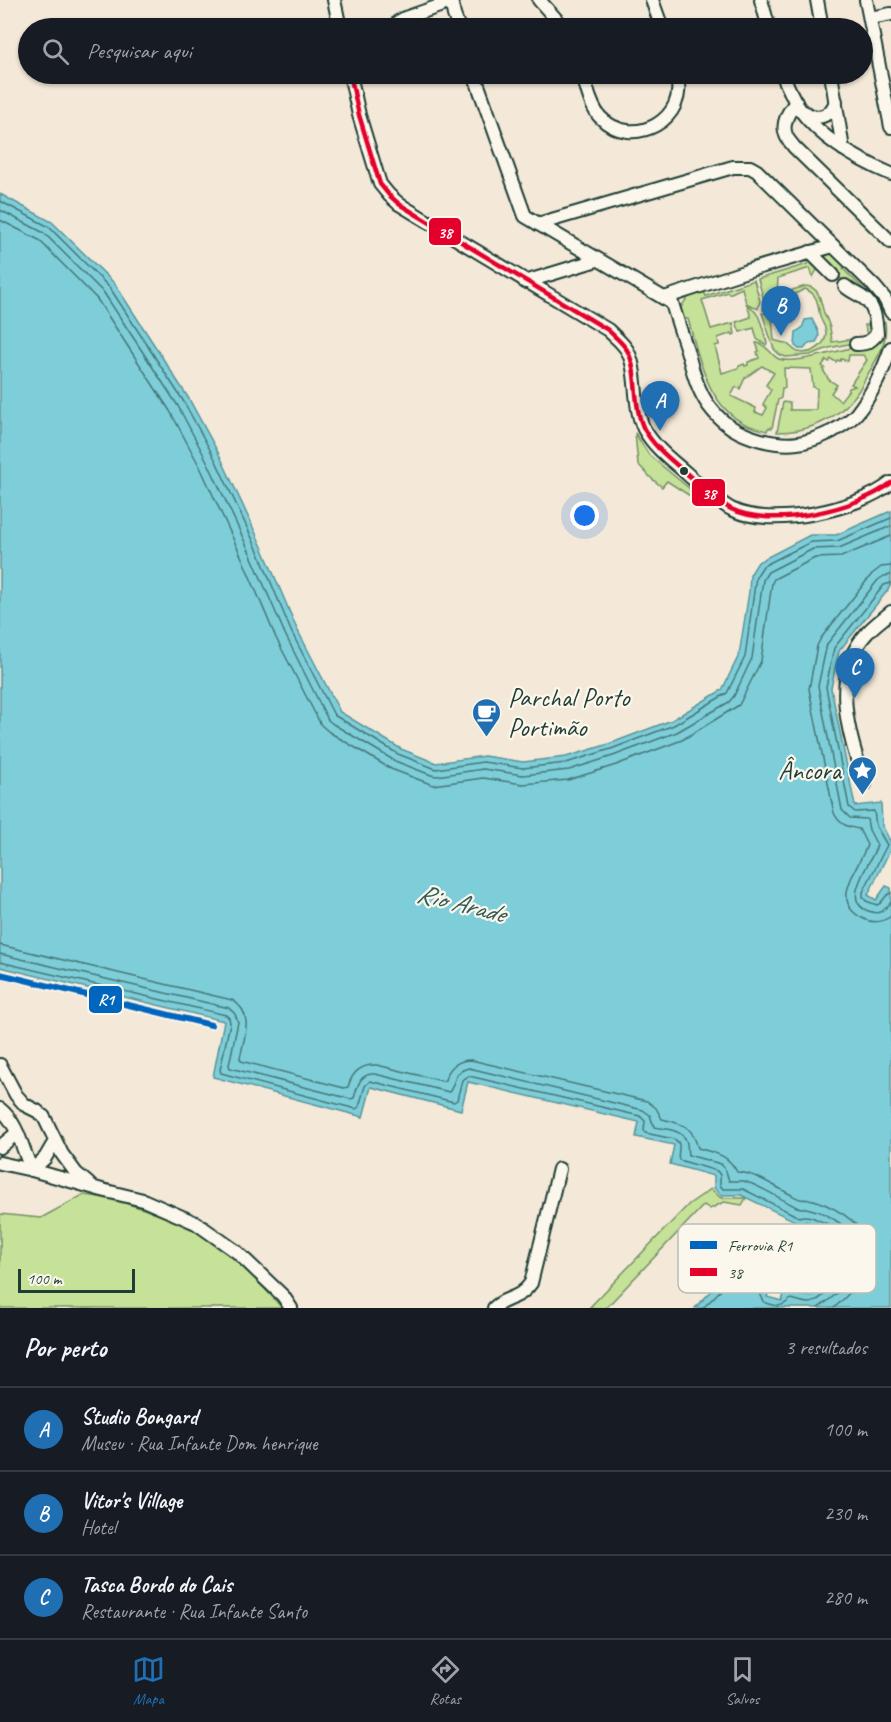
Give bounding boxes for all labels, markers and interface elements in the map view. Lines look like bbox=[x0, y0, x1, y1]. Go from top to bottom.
search box bbox=[18, 18, 873, 84]
icon: search bbox=[39, 35, 72, 68]
text: Pesquisar aqui bbox=[87, 37, 192, 65]
line badge: 38 bbox=[428, 217, 462, 246]
text: 38 bbox=[438, 223, 454, 243]
pin: B bbox=[762, 286, 800, 336]
pin: A bbox=[640, 382, 680, 431]
unlabelled marker bbox=[678, 465, 690, 477]
line badge: 38 bbox=[691, 478, 726, 507]
text: 38 bbox=[702, 484, 718, 504]
your location bbox=[570, 501, 599, 530]
pin: C bbox=[836, 648, 874, 698]
place label: Parchal Porto Portimão bbox=[508, 681, 631, 744]
cafe icon: Parchal Porto Portimão bbox=[471, 696, 503, 738]
place label: Âncora bbox=[778, 754, 843, 787]
place icon: Âncora bbox=[846, 754, 878, 796]
water label: Rio Arade bbox=[414, 876, 512, 931]
line badge: R1 bbox=[88, 985, 123, 1014]
text: R1 bbox=[98, 990, 116, 1010]
legend bbox=[678, 1224, 876, 1293]
text: Ferrovia R1 bbox=[728, 1236, 793, 1256]
text: 38 bbox=[728, 1263, 744, 1283]
scale bar bbox=[18, 1266, 135, 1294]
text: 100 m bbox=[27, 1269, 61, 1289]
text: Por perto bbox=[24, 1331, 106, 1364]
text: 3 resultados bbox=[785, 1335, 867, 1360]
text: Studio Bongard bbox=[81, 1403, 198, 1431]
text: A bbox=[38, 1417, 49, 1442]
text: 100 m bbox=[824, 1417, 867, 1442]
text: Museu · Rua Infante Dom henrique bbox=[81, 1431, 318, 1456]
text: Vitor's Village bbox=[81, 1487, 182, 1515]
text: B bbox=[38, 1501, 49, 1526]
text: 230 m bbox=[824, 1501, 867, 1526]
text: Hotel bbox=[81, 1515, 116, 1540]
text: Tasca Bordo do Cais bbox=[81, 1571, 232, 1599]
text: C bbox=[39, 1585, 48, 1610]
text: 280 m bbox=[824, 1585, 867, 1610]
text: Restaurante · Rua Infante Santo bbox=[81, 1599, 307, 1624]
tab: Mapa bbox=[132, 1653, 165, 1709]
tab: Rotas bbox=[429, 1653, 462, 1709]
tab: Salvos bbox=[725, 1653, 759, 1709]

